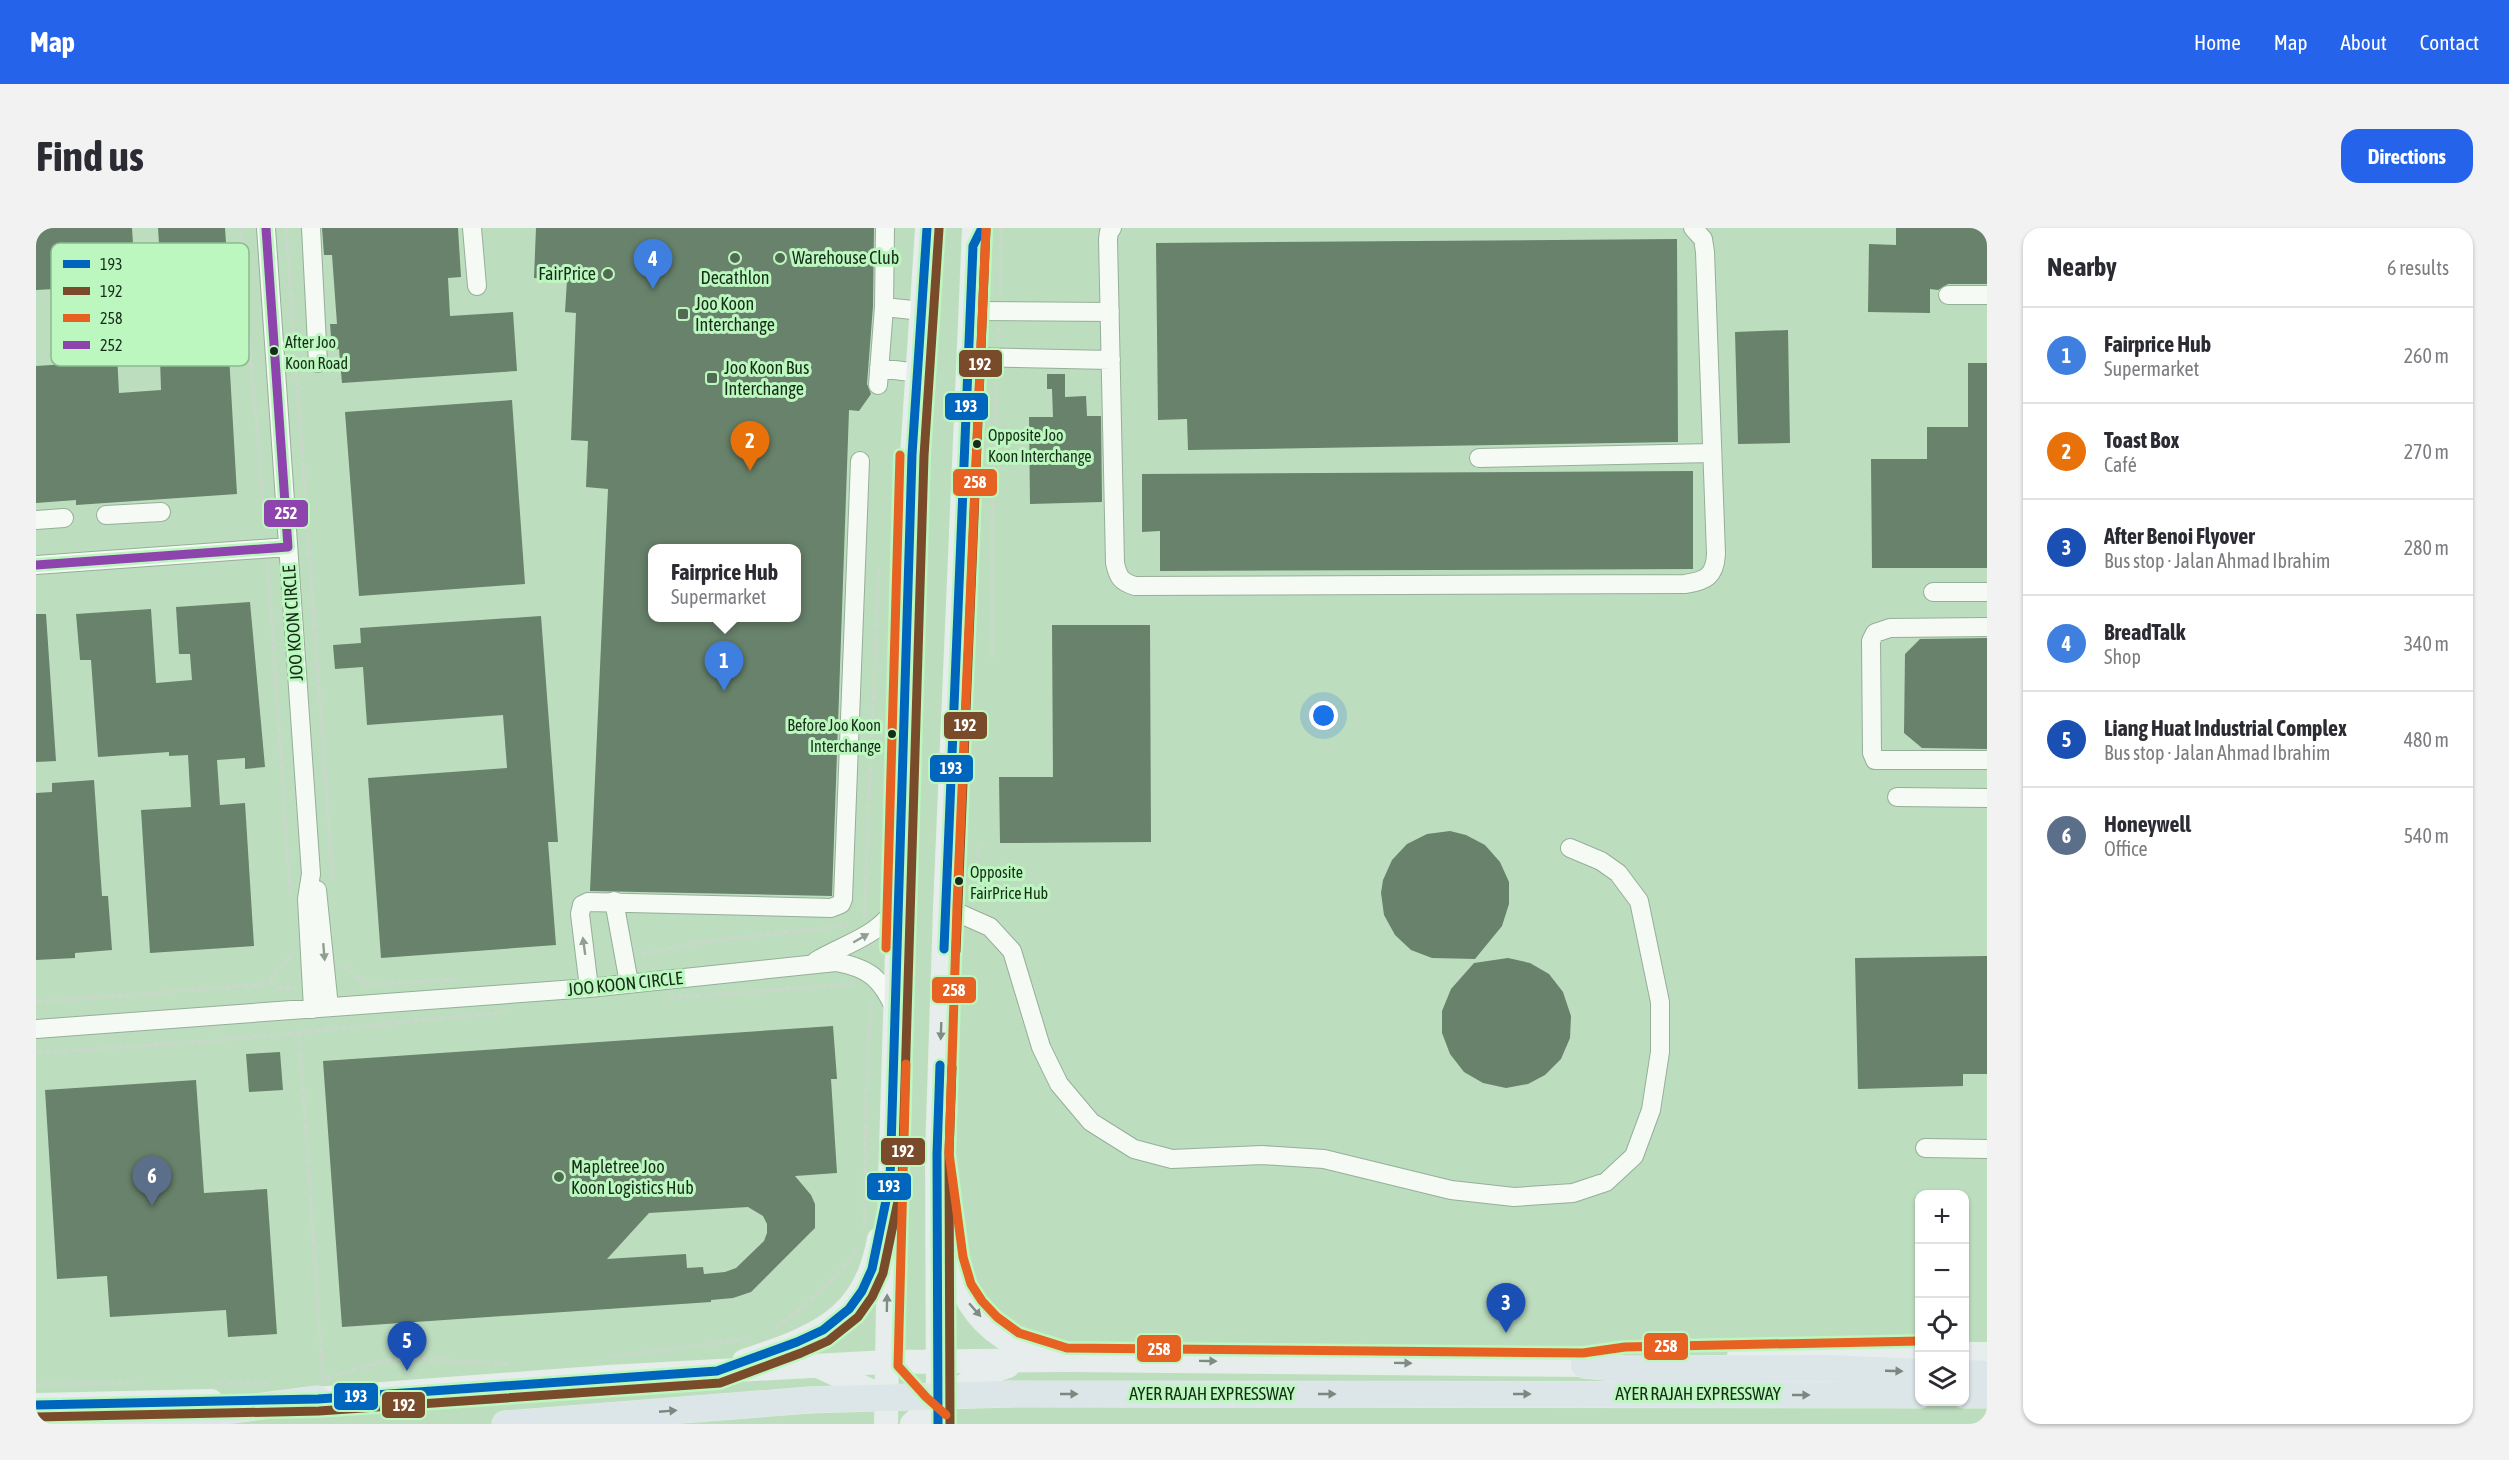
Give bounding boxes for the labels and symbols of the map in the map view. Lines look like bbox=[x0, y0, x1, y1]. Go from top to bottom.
pin: 4 bbox=[634, 239, 672, 289]
legend bbox=[51, 243, 249, 366]
place label: Warehouse Club bbox=[792, 247, 899, 268]
marker: Decathlon bbox=[728, 251, 742, 265]
marker: Warehouse Club bbox=[773, 251, 787, 265]
text: 193 bbox=[100, 255, 123, 273]
place label: FairPrice bbox=[538, 263, 596, 284]
marker: FairPrice bbox=[601, 267, 615, 281]
place label: Decathlon bbox=[701, 267, 769, 288]
text: 192 bbox=[100, 282, 123, 300]
place label: Joo Koon Interchange bbox=[695, 293, 775, 335]
marker: Joo Koon Interchange bbox=[676, 307, 690, 321]
text: 258 bbox=[100, 309, 123, 327]
place label: After Joo Koon Road bbox=[285, 333, 348, 372]
text: 252 bbox=[100, 336, 123, 354]
marker: After Joo Koon Road bbox=[268, 345, 280, 357]
line badge: 192 bbox=[958, 349, 1003, 378]
text: 192 bbox=[969, 355, 991, 373]
place label: Joo Koon Bus Interchange bbox=[724, 357, 809, 399]
marker: Joo Koon Bus Interchange bbox=[705, 371, 719, 385]
line badge: 193 bbox=[944, 392, 989, 421]
text: 193 bbox=[955, 397, 977, 415]
pin: 2 bbox=[730, 422, 770, 471]
place label: Opposite Joo Koon Interchange bbox=[988, 426, 1092, 466]
marker: Opposite Joo Koon Interchange bbox=[971, 438, 983, 450]
line badge: 258 bbox=[952, 468, 998, 497]
text: 258 bbox=[964, 473, 987, 491]
line badge: 252 bbox=[263, 499, 309, 528]
text: 252 bbox=[275, 504, 297, 522]
street label: JOO KOON CIRCLE bbox=[278, 564, 307, 682]
pin: 1 bbox=[704, 642, 744, 691]
your location bbox=[1309, 701, 1338, 730]
line badge: 192 bbox=[943, 711, 988, 740]
place label: Before Joo Koon Interchange bbox=[787, 716, 881, 756]
text: 192 bbox=[954, 716, 976, 734]
marker: Before Joo Koon Interchange bbox=[886, 728, 898, 740]
line badge: 193 bbox=[929, 754, 974, 783]
text: 193 bbox=[940, 759, 962, 777]
place label: Opposite FairPrice Hub bbox=[970, 863, 1048, 902]
marker: Opposite FairPrice Hub bbox=[953, 875, 965, 887]
one-way arrow bbox=[853, 933, 870, 943]
one-way arrow bbox=[580, 937, 589, 956]
one-way arrow bbox=[319, 943, 329, 962]
street label: JOO KOON CIRCLE bbox=[566, 967, 684, 1000]
line badge: 258 bbox=[931, 976, 977, 1004]
text: 258 bbox=[943, 981, 966, 999]
one-way arrow bbox=[937, 1021, 946, 1040]
line badge: 192 bbox=[880, 1137, 926, 1166]
text: 192 bbox=[892, 1142, 914, 1160]
pin: 6 bbox=[132, 1156, 172, 1206]
place label: Mapletree Joo Koon Logistics Hub bbox=[571, 1156, 694, 1198]
marker: Mapletree Joo Koon Logistics Hub bbox=[552, 1170, 566, 1184]
line badge: 193 bbox=[866, 1172, 912, 1201]
text: 193 bbox=[878, 1177, 900, 1195]
pin: 3 bbox=[1486, 1284, 1526, 1333]
one-way arrow bbox=[882, 1294, 892, 1313]
one-way arrow bbox=[968, 1302, 981, 1317]
pin: 5 bbox=[388, 1322, 427, 1371]
line badge: 258 bbox=[1643, 1332, 1689, 1361]
line badge: 258 bbox=[1136, 1334, 1182, 1363]
text: 258 bbox=[1655, 1337, 1678, 1355]
text: 258 bbox=[1148, 1340, 1171, 1358]
one-way arrow bbox=[1198, 1356, 1217, 1366]
one-way arrow bbox=[1393, 1358, 1412, 1368]
one-way arrow bbox=[1885, 1366, 1904, 1376]
line badge: 193 bbox=[333, 1382, 379, 1411]
street label: AYER RAJAH EXPRESSWAY bbox=[1129, 1383, 1295, 1404]
street label: AYER RAJAH EXPRESSWAY bbox=[1615, 1383, 1781, 1404]
text: 193 bbox=[345, 1387, 367, 1405]
one-way arrow bbox=[1060, 1389, 1079, 1399]
one-way arrow bbox=[1318, 1389, 1337, 1399]
one-way arrow bbox=[1513, 1389, 1532, 1399]
one-way arrow bbox=[1792, 1390, 1811, 1400]
line badge: 192 bbox=[381, 1391, 426, 1419]
text: 192 bbox=[393, 1396, 415, 1414]
one-way arrow bbox=[659, 1406, 678, 1416]

